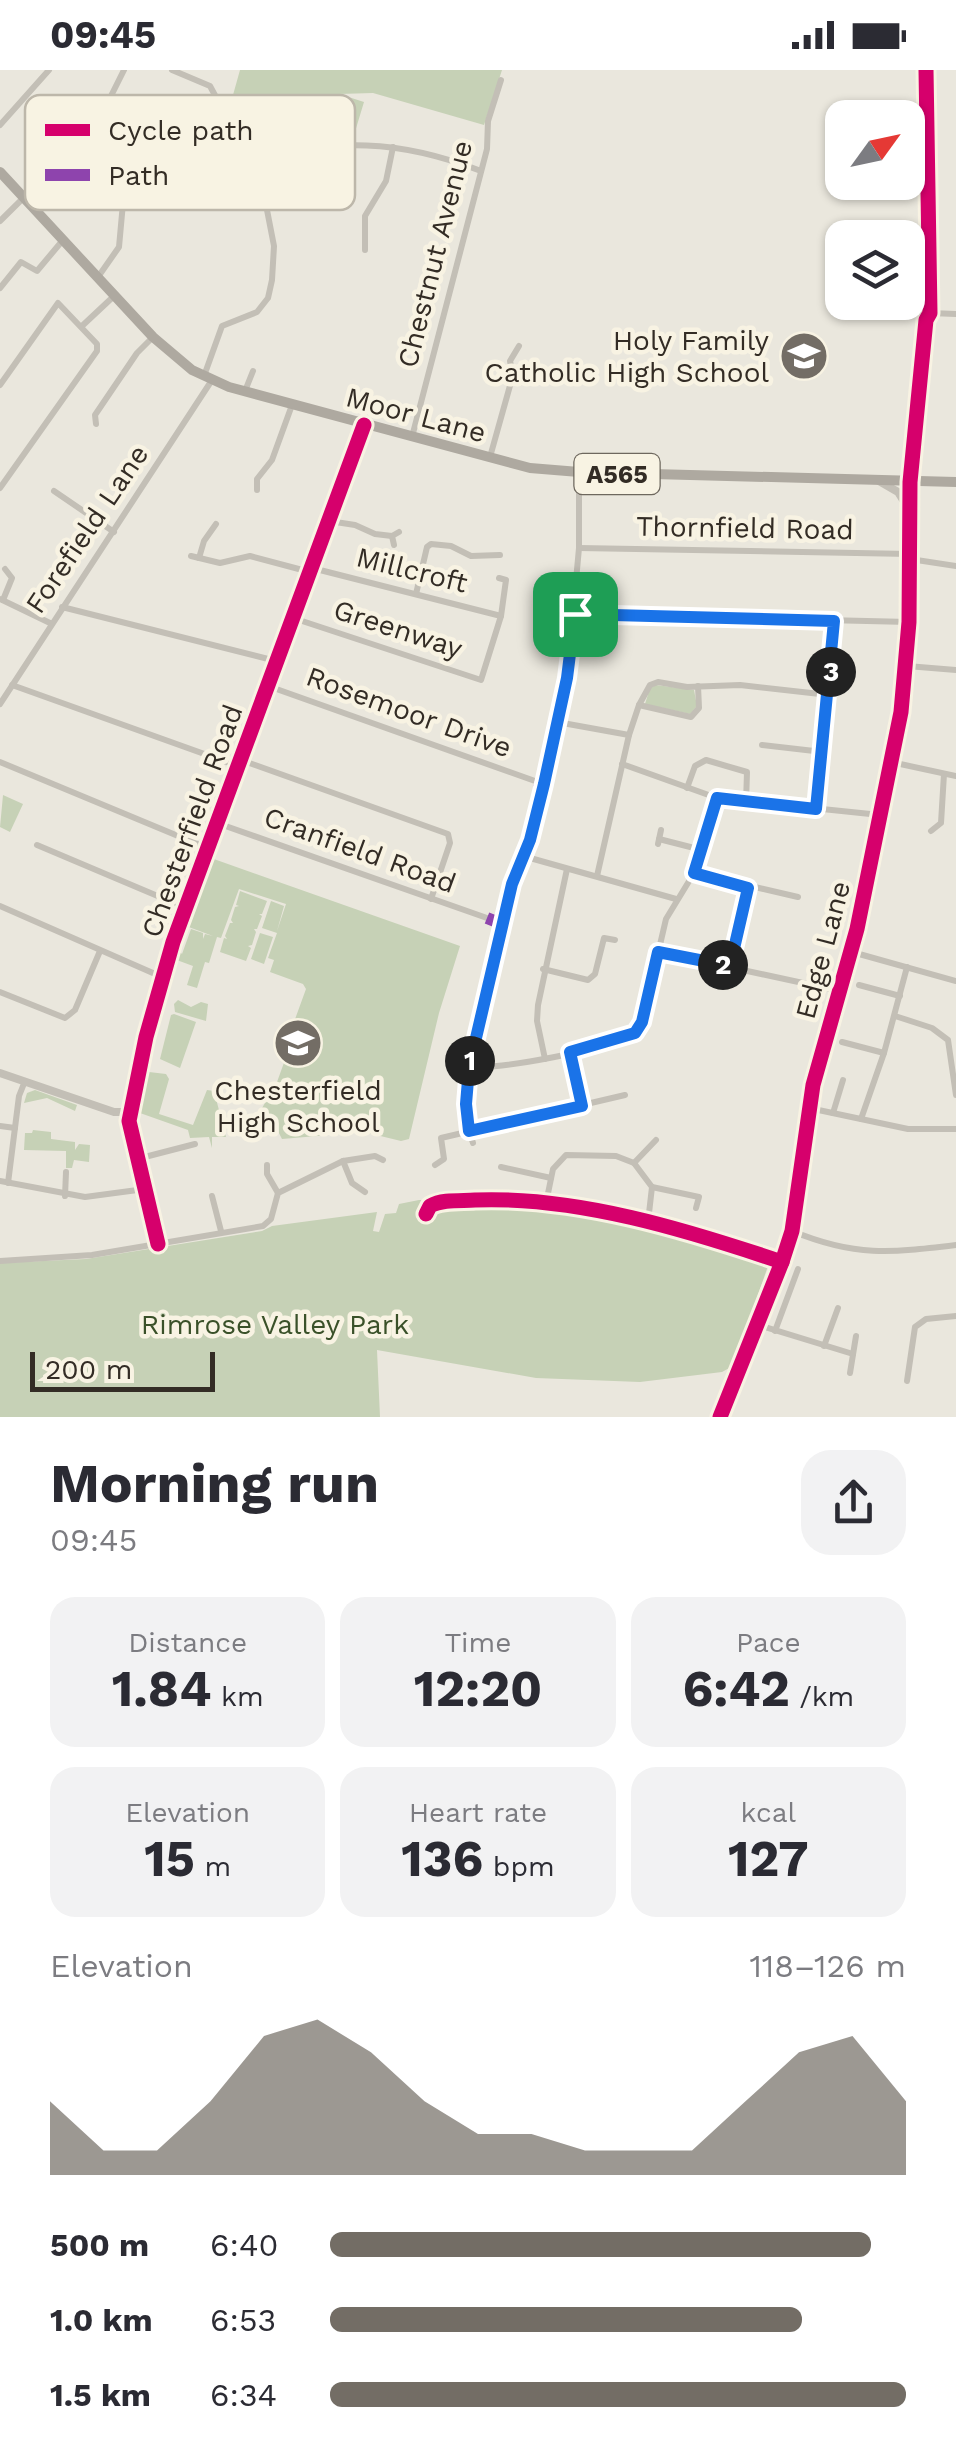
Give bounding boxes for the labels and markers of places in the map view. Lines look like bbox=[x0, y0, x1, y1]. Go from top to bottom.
place label: Holy Family Catholic High School bbox=[484, 324, 770, 389]
school or university icon: Holy Family Catholic High School bbox=[778, 330, 830, 382]
pin bbox=[533, 572, 618, 657]
pin: 3 bbox=[806, 647, 856, 697]
pin: 2 bbox=[698, 940, 748, 990]
school or university icon: Chesterfield High School bbox=[272, 1017, 324, 1069]
pin: 1 bbox=[445, 1036, 495, 1086]
place label: Chesterfield High School bbox=[214, 1074, 382, 1139]

